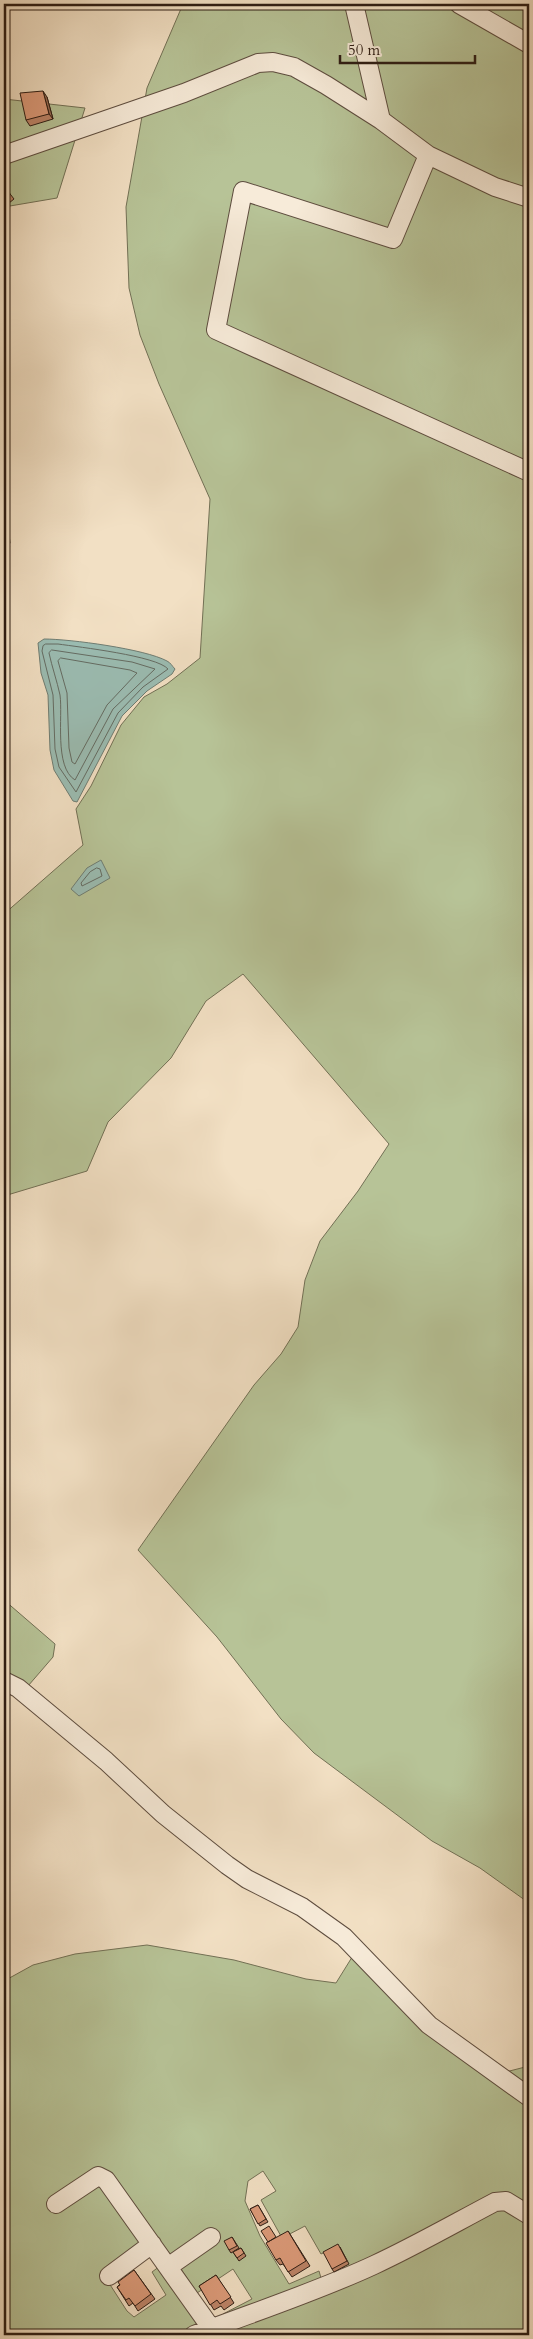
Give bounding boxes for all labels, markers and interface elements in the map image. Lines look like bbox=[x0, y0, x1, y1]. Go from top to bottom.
scale bar bbox=[340, 32, 476, 64]
text: 50 m bbox=[348, 40, 380, 60]

